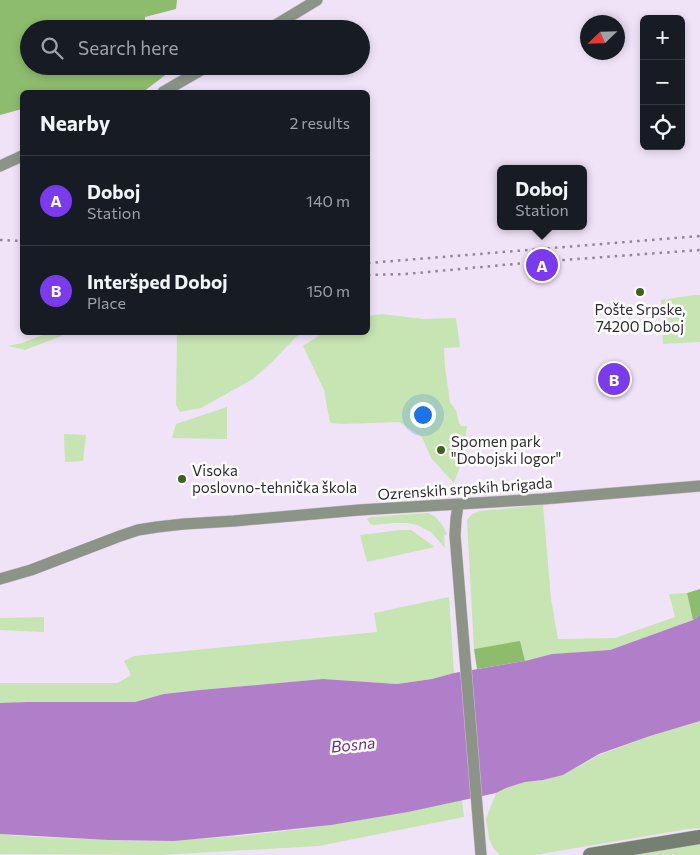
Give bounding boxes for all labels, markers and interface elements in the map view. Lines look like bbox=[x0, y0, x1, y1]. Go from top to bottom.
north arrow bbox=[580, 15, 625, 60]
map controls bbox=[640, 15, 685, 150]
button: + bbox=[640, 15, 685, 60]
search box bbox=[20, 20, 370, 75]
icon: search bbox=[38, 34, 66, 62]
text: Search here bbox=[78, 36, 178, 59]
button: − bbox=[640, 60, 685, 105]
button: locate bbox=[640, 105, 685, 150]
text: Nearby bbox=[40, 110, 110, 135]
text: 2 results bbox=[289, 113, 350, 132]
popup bbox=[497, 165, 587, 230]
text: Doboj bbox=[515, 177, 568, 200]
text: Doboj bbox=[87, 180, 140, 203]
text: A bbox=[50, 191, 62, 210]
text: 140 m bbox=[306, 191, 350, 210]
text: Station bbox=[515, 200, 569, 219]
text: Station bbox=[87, 203, 141, 222]
pin: A bbox=[526, 246, 558, 284]
text: Interšped Doboj bbox=[87, 270, 228, 293]
text: B bbox=[51, 281, 61, 300]
text: 150 m bbox=[307, 281, 350, 300]
marker: Pošte Srpske, 74200 Doboj bbox=[634, 286, 646, 298]
text: Place bbox=[87, 293, 126, 312]
place label: Pošte Srpske, 74200 Doboj bbox=[595, 300, 685, 335]
pin: B bbox=[598, 360, 630, 398]
your location bbox=[410, 402, 436, 428]
place label: Spomen park "Dobojski logor" bbox=[451, 432, 561, 467]
marker: Spomen park "Dobojski logor" bbox=[435, 444, 447, 456]
place label: Visoka poslovno-tehnička škola bbox=[192, 461, 357, 496]
marker: Visoka poslovno-tehnička škola bbox=[176, 473, 188, 485]
street label: Ozrenskih srpskih brigada bbox=[377, 473, 553, 503]
water label: Bosna bbox=[330, 732, 376, 756]

